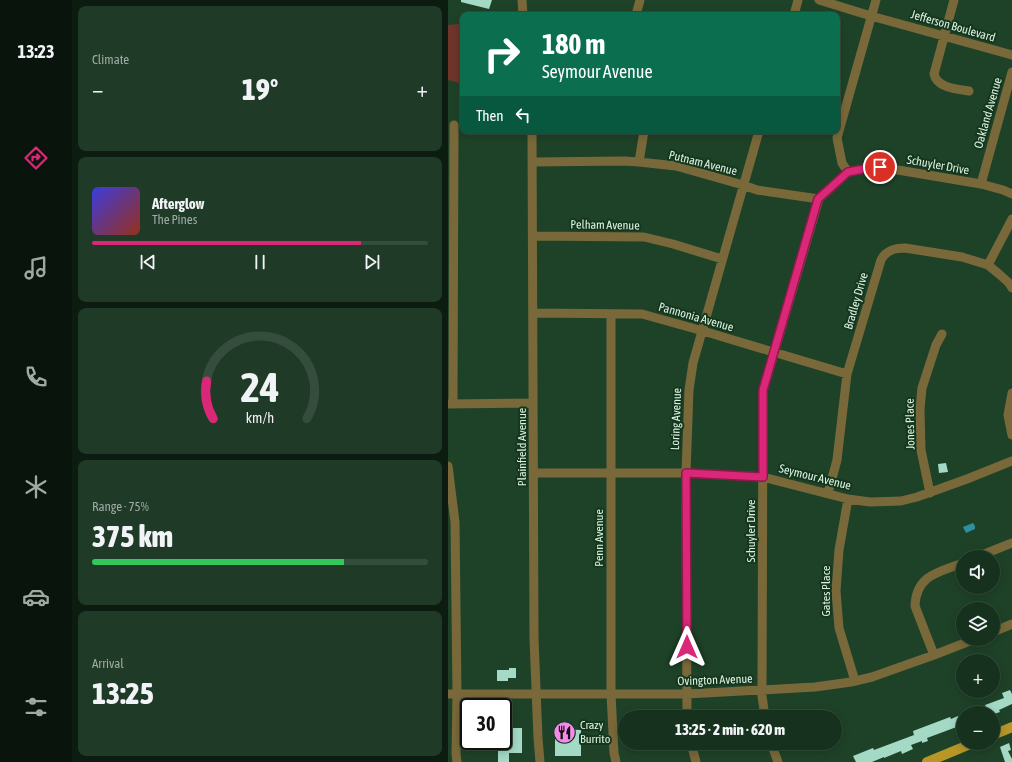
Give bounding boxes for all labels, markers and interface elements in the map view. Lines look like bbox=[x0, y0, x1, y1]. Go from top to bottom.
street label: Jefferson Boulevard bbox=[909, 7, 997, 45]
icon: right bbox=[476, 28, 528, 80]
text: 180 m bbox=[542, 28, 605, 60]
text: 13:23 bbox=[17, 41, 55, 62]
text: Climate bbox=[92, 52, 129, 67]
text: Seymour Avenue bbox=[542, 61, 653, 82]
text: 19° bbox=[242, 72, 278, 106]
text: − bbox=[92, 76, 103, 102]
text: + bbox=[417, 76, 428, 102]
street label: Oakland Avenue bbox=[971, 76, 1005, 150]
icon: left bbox=[512, 104, 534, 126]
text: Then bbox=[476, 107, 504, 124]
icon: directions bbox=[22, 144, 50, 172]
street label: Putnam Avenue bbox=[667, 148, 739, 178]
pin bbox=[863, 150, 897, 184]
street label: Schuyler Drive bbox=[906, 153, 970, 177]
icon: arrive bbox=[869, 156, 891, 178]
text: Afterglow bbox=[152, 195, 205, 212]
text: The Pines bbox=[152, 212, 197, 227]
street label: Pelham Avenue bbox=[570, 217, 640, 233]
icon: previous bbox=[137, 251, 159, 273]
icon: pause bbox=[249, 251, 271, 273]
icon: next bbox=[361, 251, 383, 273]
icon: music bbox=[22, 254, 50, 282]
street label: Bradley Drive bbox=[841, 271, 871, 331]
street label: Pannonia Avenue bbox=[657, 300, 735, 334]
icon: phone bbox=[22, 363, 50, 391]
text: 24 bbox=[240, 363, 280, 411]
street label: Loring Avenue bbox=[668, 388, 684, 450]
street label: Jones Place bbox=[903, 398, 917, 450]
street label: Plainfield Avenue bbox=[515, 408, 529, 486]
text: km/h bbox=[246, 410, 274, 426]
street label: Seymour Avenue bbox=[778, 461, 852, 493]
icon: climate bbox=[22, 473, 50, 501]
text: Range · 75% bbox=[92, 499, 149, 514]
street label: Schuyler Drive bbox=[744, 499, 758, 563]
street label: Penn Avenue bbox=[592, 509, 606, 567]
text: 375 km bbox=[92, 519, 173, 553]
map controls bbox=[956, 550, 1000, 750]
button: sound bbox=[956, 550, 1000, 594]
street label: Gates Place bbox=[819, 565, 833, 617]
icon: car bbox=[22, 583, 50, 611]
button: layers bbox=[956, 602, 1000, 646]
position arrow bbox=[666, 626, 708, 668]
button: + bbox=[956, 654, 1000, 698]
text: Arrival bbox=[92, 656, 124, 671]
street label: Ovington Avenue bbox=[677, 672, 753, 688]
text: 13:25 bbox=[92, 676, 154, 710]
icon: filters bbox=[22, 693, 50, 721]
speed limit sign: 30 bbox=[460, 698, 512, 750]
button: − bbox=[956, 706, 1000, 750]
place label: Crazy Burrito bbox=[580, 718, 611, 746]
restaurant icon: Crazy Burrito bbox=[551, 719, 577, 745]
text: 13:25 · 2 min · 620 m bbox=[675, 721, 785, 738]

